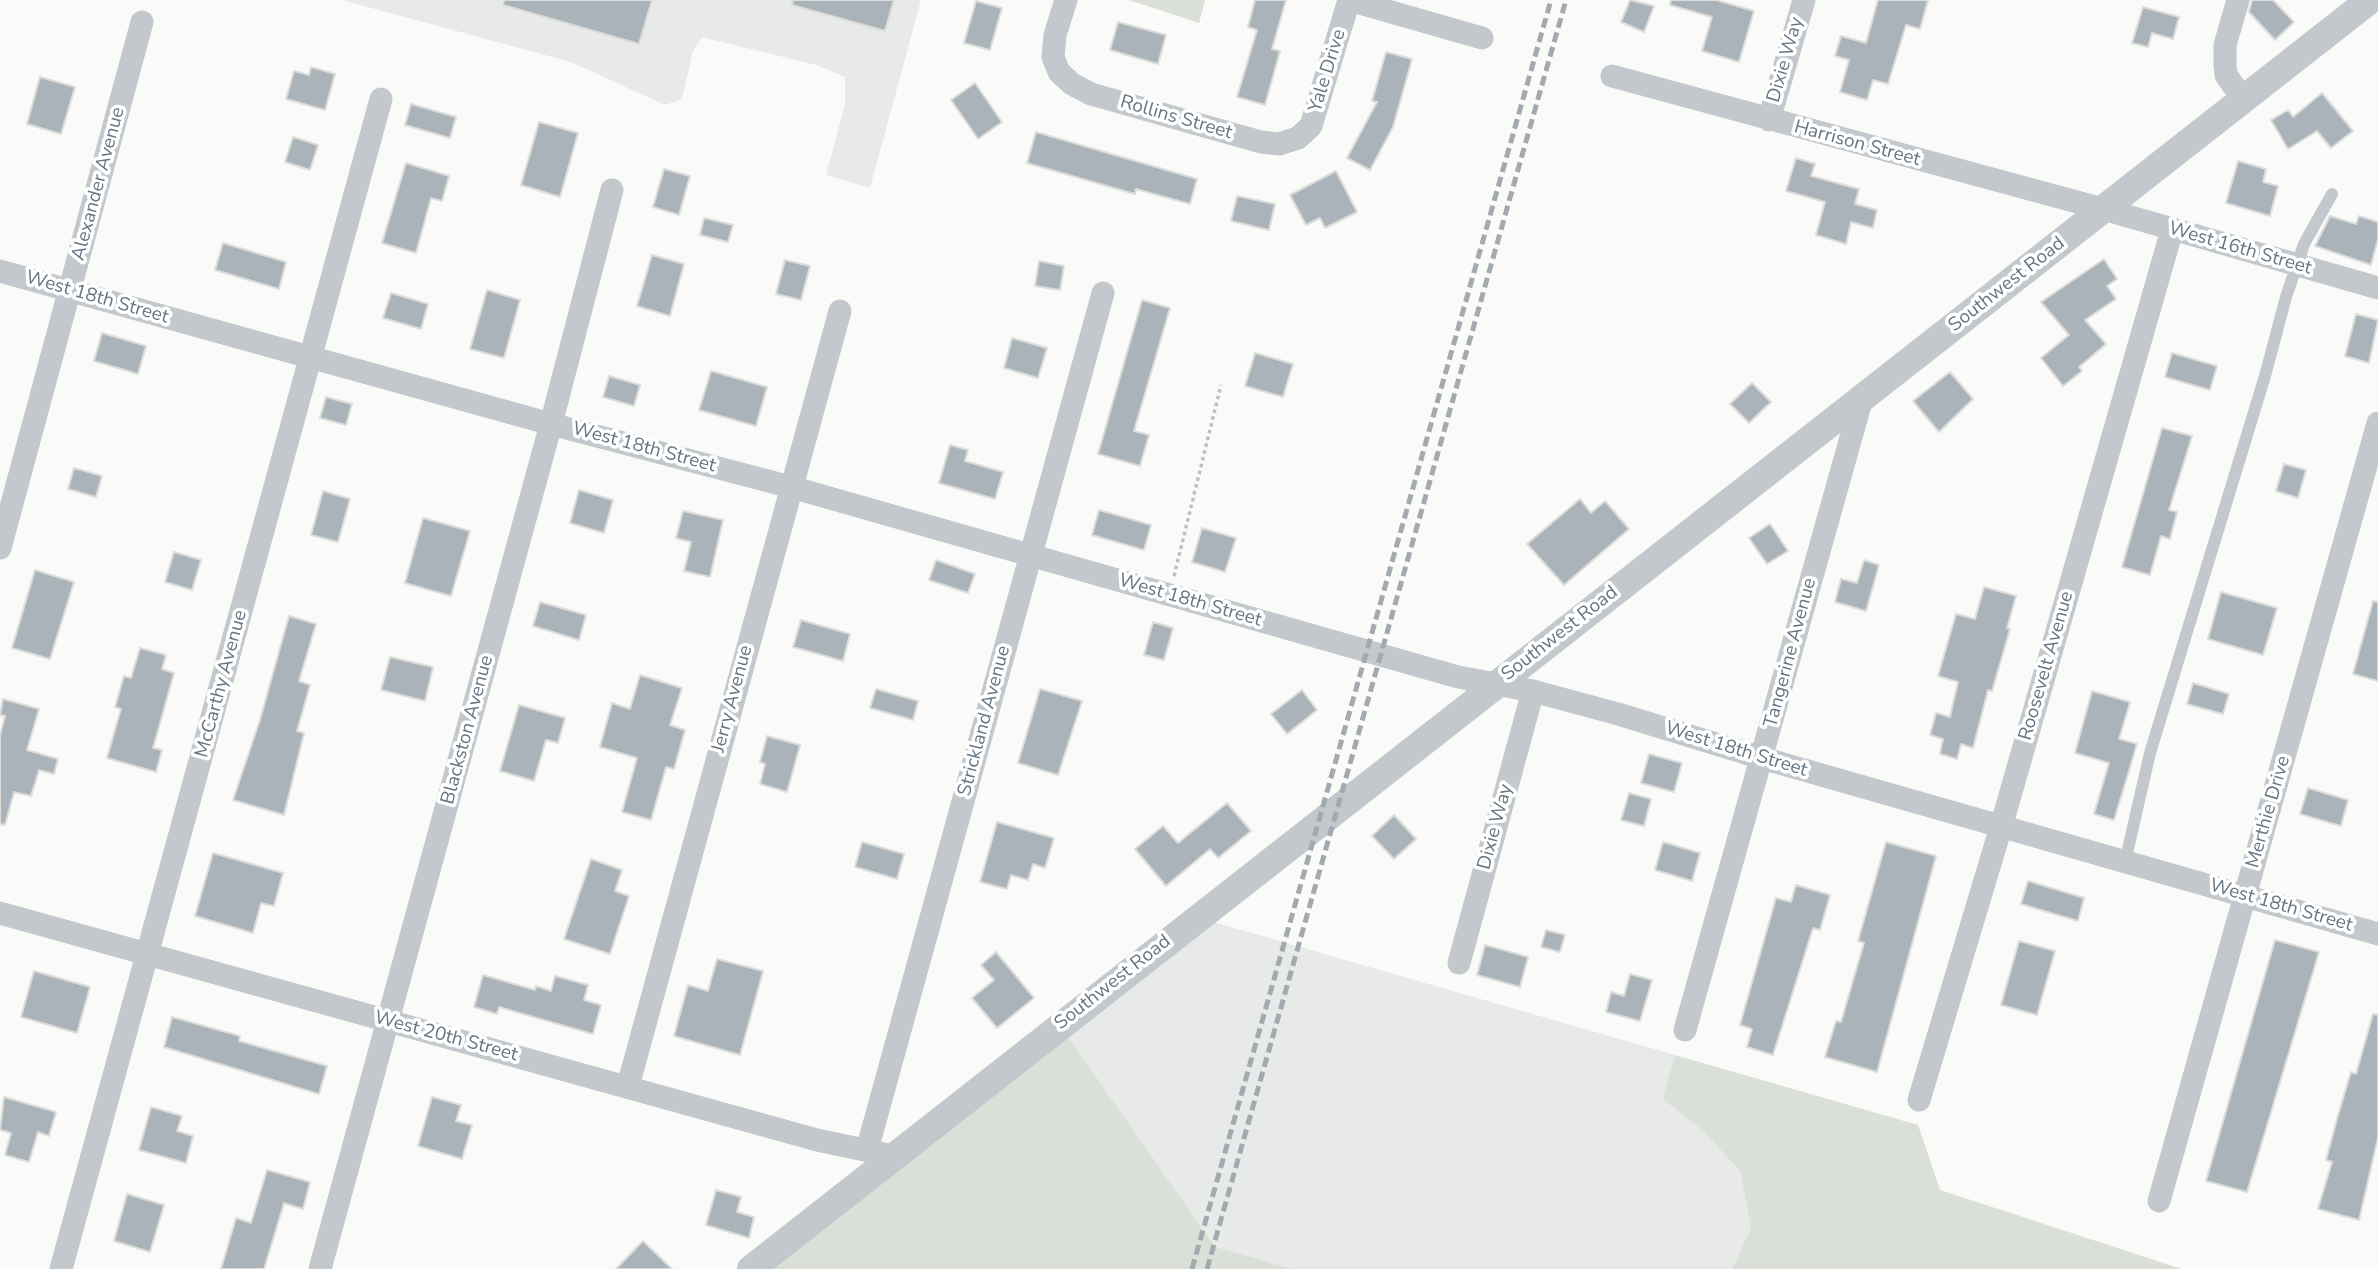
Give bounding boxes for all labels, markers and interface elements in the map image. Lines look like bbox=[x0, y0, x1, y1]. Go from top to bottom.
street label: Dixie Way bbox=[1763, 15, 1809, 105]
street label: Yale Drive bbox=[1305, 27, 1351, 115]
street label: Rollins Street bbox=[1117, 91, 1235, 145]
street label: Alexander Avenue bbox=[68, 105, 130, 263]
street label: Harrison Street bbox=[1791, 116, 1923, 172]
street label: West 16th Street bbox=[2166, 218, 2314, 280]
street label: Southwest Road bbox=[1944, 233, 2070, 337]
street label: West 18th Street bbox=[23, 267, 171, 329]
street label: West 18th Street bbox=[570, 418, 718, 478]
street label: West 18th Street bbox=[1116, 570, 1264, 632]
street label: Tangerine Avenue bbox=[1760, 576, 1822, 730]
street label: Southwest Road bbox=[1497, 582, 1623, 686]
street label: Roosevelt Avenue bbox=[2015, 589, 2079, 743]
street label: McCarthy Avenue bbox=[191, 608, 253, 760]
street label: Jerry Avenue bbox=[708, 643, 758, 755]
street label: Strickland Avenue bbox=[954, 643, 1016, 799]
street label: Blackston Avenue bbox=[437, 653, 499, 807]
street label: West 18th Street bbox=[1662, 718, 1810, 782]
street label: Merthie Drive bbox=[2242, 753, 2296, 871]
street label: Dixie Way bbox=[1474, 782, 1518, 872]
street label: West 18th Street bbox=[2207, 875, 2355, 937]
street label: Southwest Road bbox=[1050, 931, 1176, 1035]
street label: West 20th Street bbox=[372, 1007, 520, 1067]

